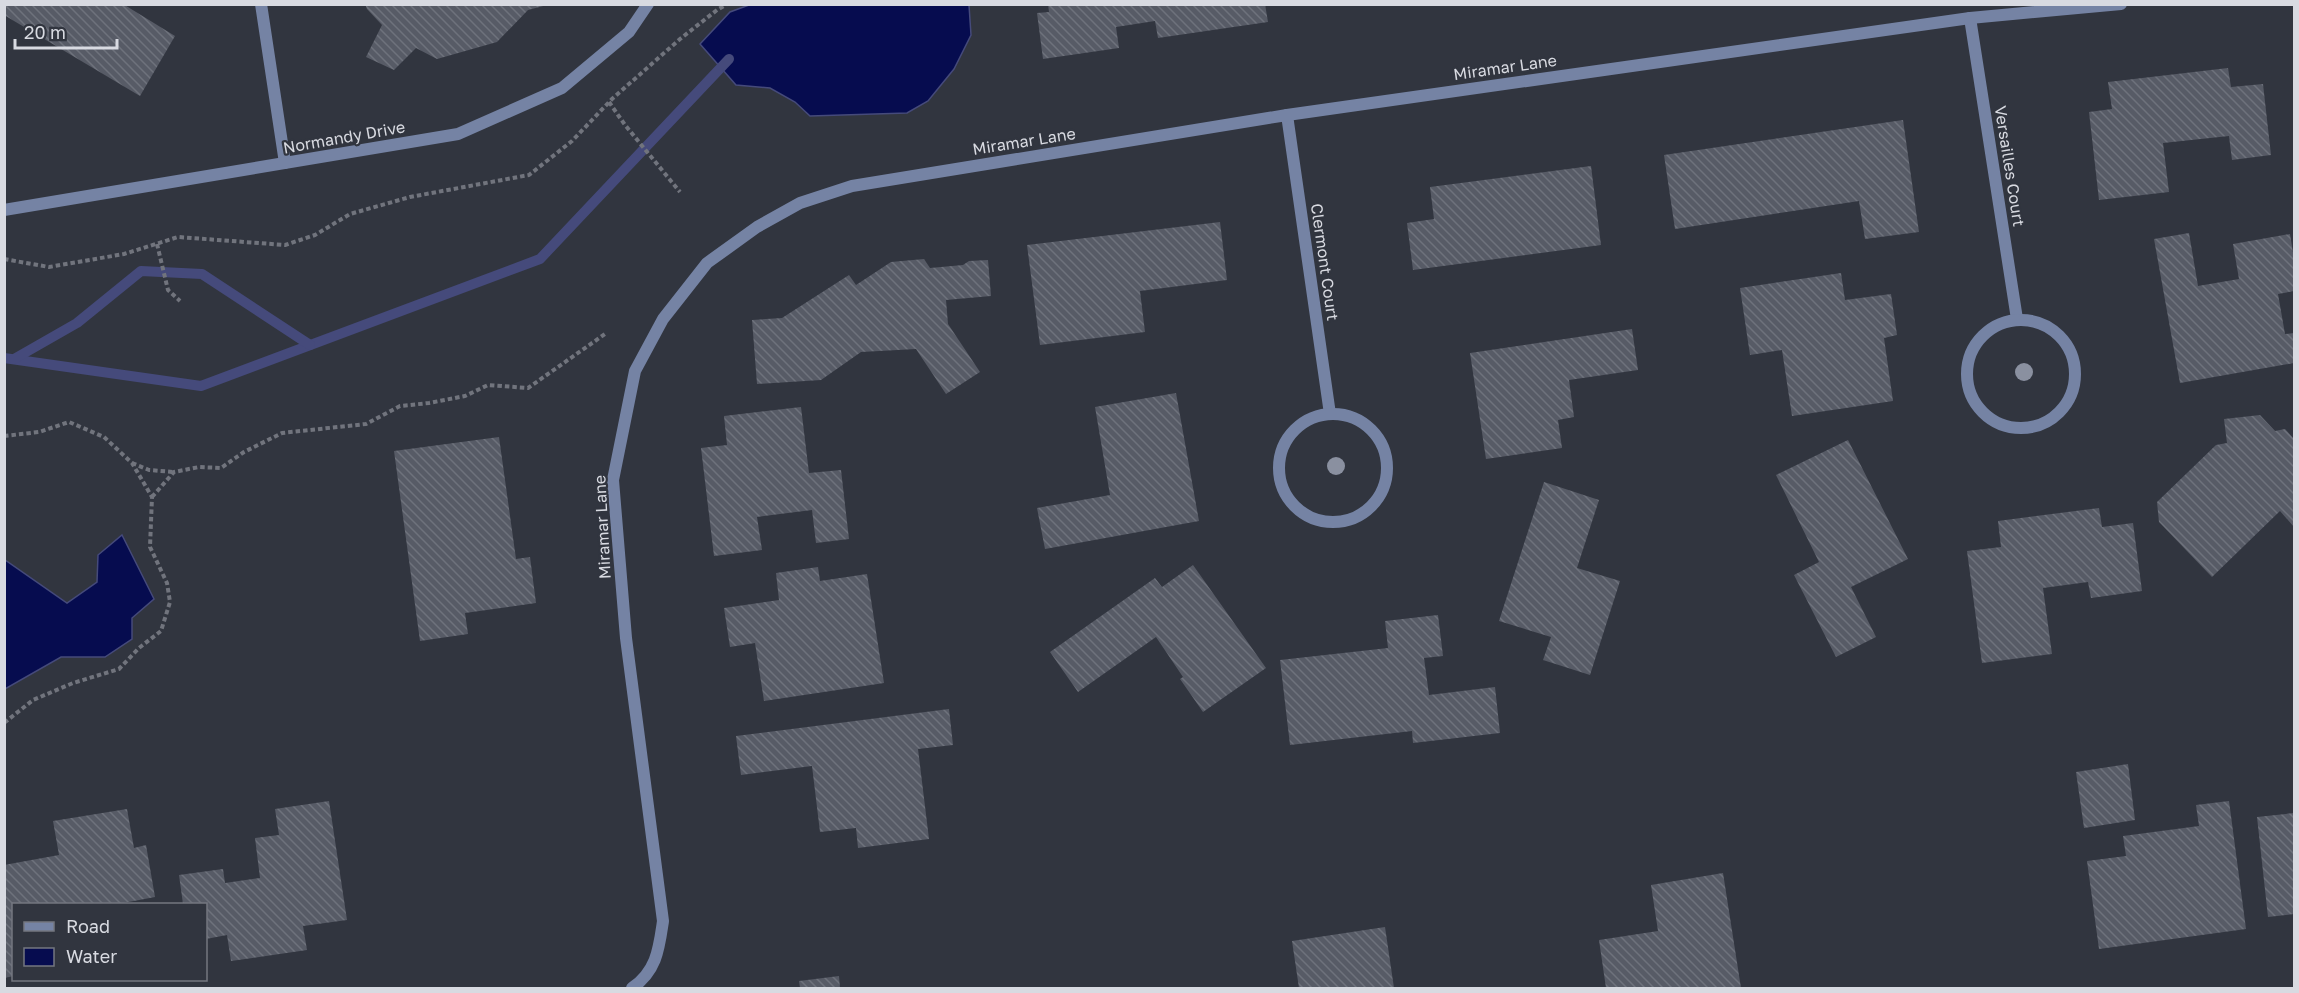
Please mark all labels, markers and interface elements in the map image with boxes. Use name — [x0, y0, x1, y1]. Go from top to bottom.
scale bar — [15, 12, 117, 50]
text: 20 m — [24, 21, 66, 43]
street label: Miramar Lane — [1452, 50, 1558, 84]
street label: Versailles Court — [1991, 104, 2029, 228]
street label: Normandy Drive — [281, 116, 407, 158]
street label: Miramar Lane — [971, 123, 1077, 159]
street label: Clermont Court — [1307, 202, 1343, 322]
street label: Miramar Lane — [589, 475, 615, 579]
legend — [12, 903, 207, 981]
text: Road — [66, 915, 110, 937]
text: Water — [66, 945, 117, 967]

